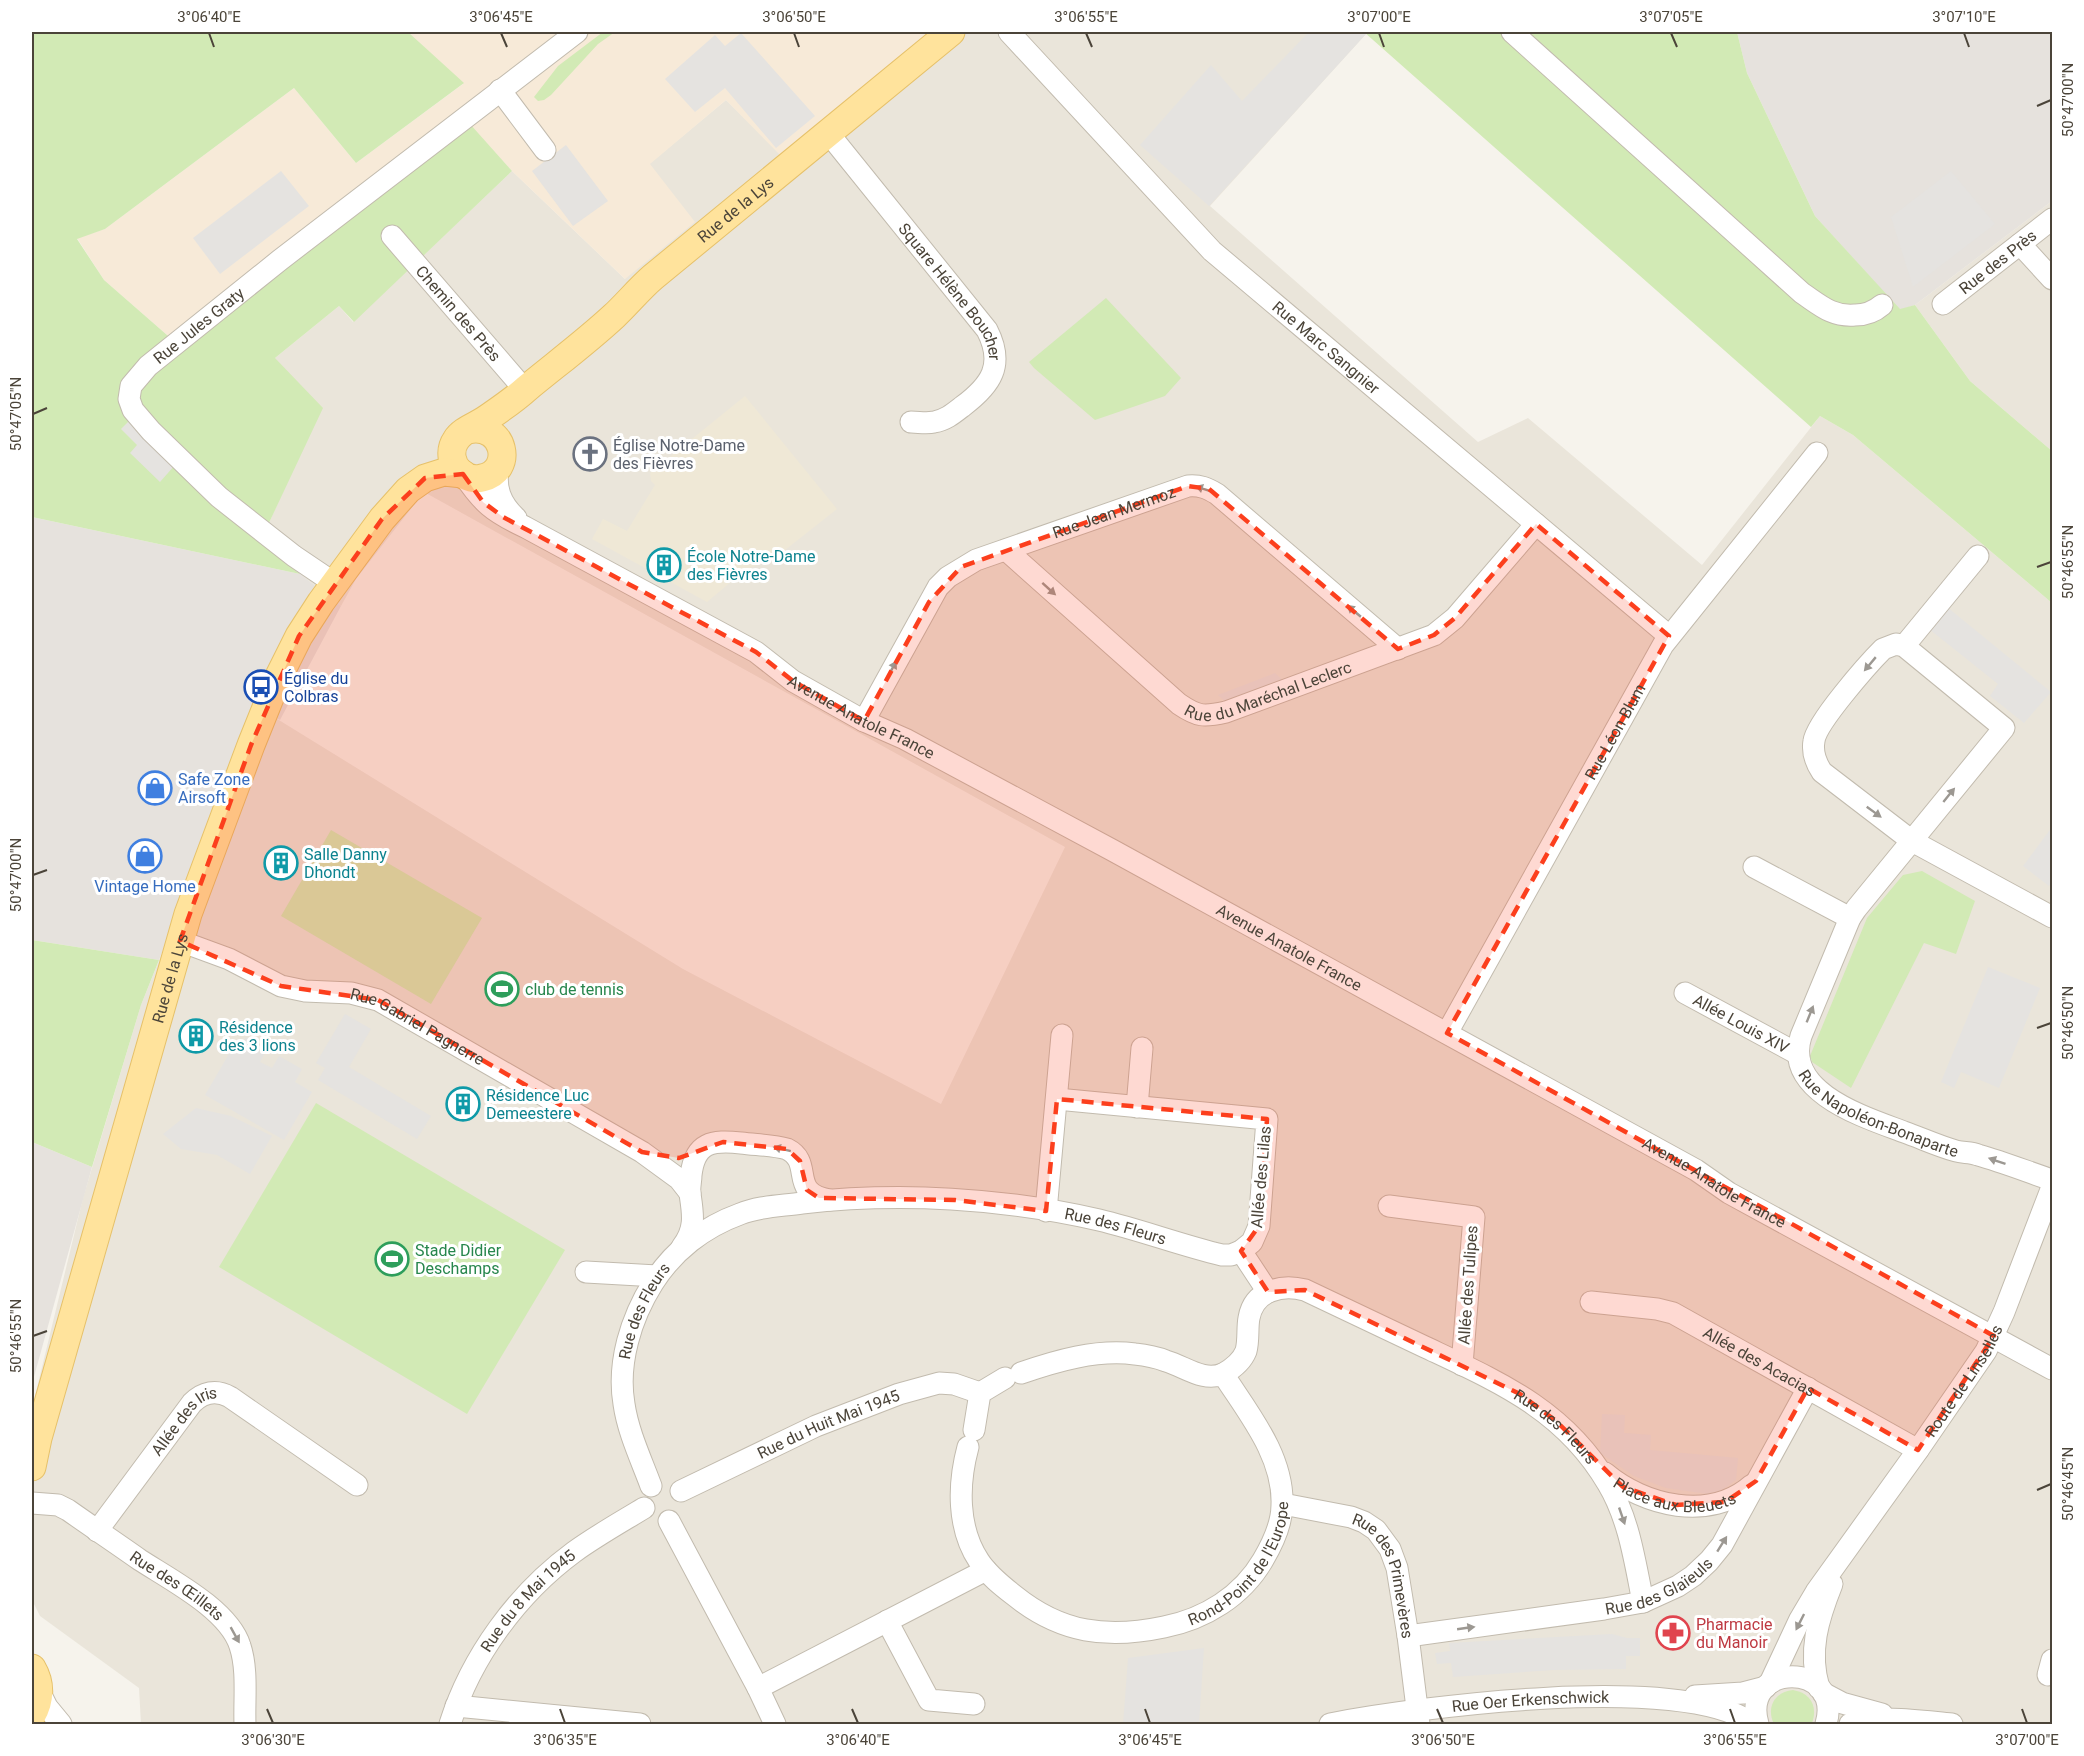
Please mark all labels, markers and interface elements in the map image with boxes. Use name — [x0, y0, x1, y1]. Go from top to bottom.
text: 3°06'40"E — [177, 8, 241, 26]
text: 3°06'45"E — [469, 8, 533, 26]
text: 3°06'50"E — [762, 8, 826, 26]
text: 3°06'55"E — [1054, 8, 1118, 26]
text: 3°07'00"E — [1347, 8, 1411, 26]
text: 3°07'05"E — [1639, 8, 1703, 26]
text: 3°07'10"E — [1932, 8, 1996, 26]
text: 50°47'00"N — [2059, 63, 2077, 137]
street label: Rue de la Lys — [693, 173, 777, 246]
street label: Square Hélène Boucher — [895, 219, 1005, 361]
street label: Rue des Près — [1955, 225, 2040, 298]
street label: Chemin des Près — [412, 261, 505, 365]
street label: Rue Jules Graty — [149, 283, 248, 368]
street label: Rue Marc Sangnier — [1269, 297, 1384, 398]
text: 50°47'05"N — [7, 377, 25, 451]
church icon: Église Notre-Dame des Fièvres — [572, 436, 608, 472]
place label: Église Notre-Dame des Fièvres — [613, 436, 745, 473]
street label: Rue Jean Mermoz — [1050, 482, 1178, 542]
one-way arrow — [1194, 483, 1212, 493]
text: 50°46'55"N — [2059, 525, 2077, 599]
building icon: École Notre-Dame des Fièvres — [646, 547, 682, 583]
place label: École Notre-Dame des Fièvres — [687, 547, 815, 584]
one-way arrow — [1042, 582, 1057, 596]
one-way arrow — [1347, 605, 1362, 618]
one-way arrow — [1864, 656, 1877, 671]
street label: Rue du Maréchal Leclerc — [1181, 657, 1354, 725]
one-way arrow — [887, 661, 897, 678]
bus stop icon: Église du Colbras — [243, 669, 279, 705]
place label: Église du Colbras — [284, 669, 348, 706]
street label: Avenue Anatole France — [785, 671, 938, 763]
street label: Rue Léon Blum — [1581, 680, 1649, 783]
shop icon: Safe Zone Airsoft — [137, 770, 173, 806]
place label: Safe Zone Airsoft — [178, 770, 250, 807]
one-way arrow — [1943, 787, 1956, 803]
one-way arrow — [1866, 806, 1882, 819]
text: 50°47'00"N — [7, 838, 25, 912]
shop icon: Vintage Home — [127, 838, 163, 874]
building icon: Salle Danny Dhondt — [263, 845, 299, 881]
place label: Salle Danny Dhondt — [304, 845, 387, 882]
place label: Vintage Home — [94, 877, 196, 896]
street label: Avenue Anatole France — [1213, 900, 1365, 995]
street label: Rue de la Lys — [148, 931, 192, 1025]
sports icon: club de tennis — [484, 971, 520, 1007]
place label: club de tennis — [525, 980, 624, 999]
street label: Rue Gabriel Pagnerre — [348, 984, 488, 1069]
text: 50°46'50"N — [2059, 986, 2077, 1060]
street label: Allée Louis XIV — [1690, 990, 1793, 1057]
one-way arrow — [1806, 1005, 1815, 1023]
building icon: Résidence des 3 lions — [178, 1018, 214, 1054]
place label: Résidence des 3 lions — [219, 1018, 296, 1055]
street label: Rue Napoléon-Bonaparte — [1795, 1066, 1961, 1161]
building icon: Résidence Luc Demeestere — [445, 1086, 481, 1122]
place label: Résidence Luc Demeestere — [486, 1086, 589, 1123]
street label: Allée des Lilas — [1247, 1125, 1275, 1229]
street label: Avenue Anatole France — [1639, 1133, 1789, 1232]
one-way arrow — [773, 1144, 791, 1154]
one-way arrow — [1988, 1156, 2006, 1166]
street label: Rue des Fleurs — [1063, 1204, 1169, 1248]
street label: Allée des Tulipes — [1454, 1225, 1482, 1345]
sports icon: Stade Didier Deschamps — [374, 1241, 410, 1277]
place label: Stade Didier Deschamps — [415, 1241, 502, 1278]
street label: Rue des Fleurs — [615, 1259, 674, 1361]
text: 50°46'55"N — [7, 1299, 25, 1373]
street label: Allée des Acacias — [1700, 1322, 1819, 1400]
street label: Route de Linselles — [1921, 1322, 2006, 1440]
street label: Allée des Iris — [147, 1383, 218, 1459]
street label: Rue du Huit Mai 1945 — [754, 1385, 902, 1462]
street label: Rue des Fleurs — [1511, 1385, 1601, 1468]
text: 50°46'45"N — [2059, 1447, 2077, 1521]
street label: Place aux Bleuets — [1610, 1473, 1739, 1516]
street label: Rond-Point de l'Europe — [1185, 1501, 1292, 1629]
one-way arrow — [1618, 1507, 1628, 1525]
street label: Rue des Primevères — [1350, 1509, 1418, 1640]
one-way arrow — [1716, 1536, 1727, 1552]
street label: Rue du 8 Mai 1945 — [476, 1545, 579, 1655]
street label: Rue des Œillets — [126, 1547, 228, 1624]
street label: Rue des Glaïeuls — [1604, 1553, 1716, 1618]
one-way arrow — [1795, 1613, 1804, 1630]
pharmacy icon: Pharmacie du Manoir — [1655, 1615, 1691, 1651]
place label: Pharmacie du Manoir — [1696, 1615, 1773, 1652]
one-way arrow — [1457, 1624, 1476, 1633]
one-way arrow — [229, 1627, 240, 1643]
street label: Rue Oer Erkenschwick — [1451, 1687, 1610, 1716]
text: 3°06'30"E — [241, 1731, 305, 1749]
text: 3°06'35"E — [533, 1731, 597, 1749]
text: 3°06'40"E — [826, 1731, 890, 1749]
text: 3°06'45"E — [1118, 1731, 1182, 1749]
text: 3°06'50"E — [1411, 1731, 1475, 1749]
text: 3°06'55"E — [1703, 1731, 1767, 1749]
text: 3°07'00"E — [1995, 1731, 2059, 1749]

